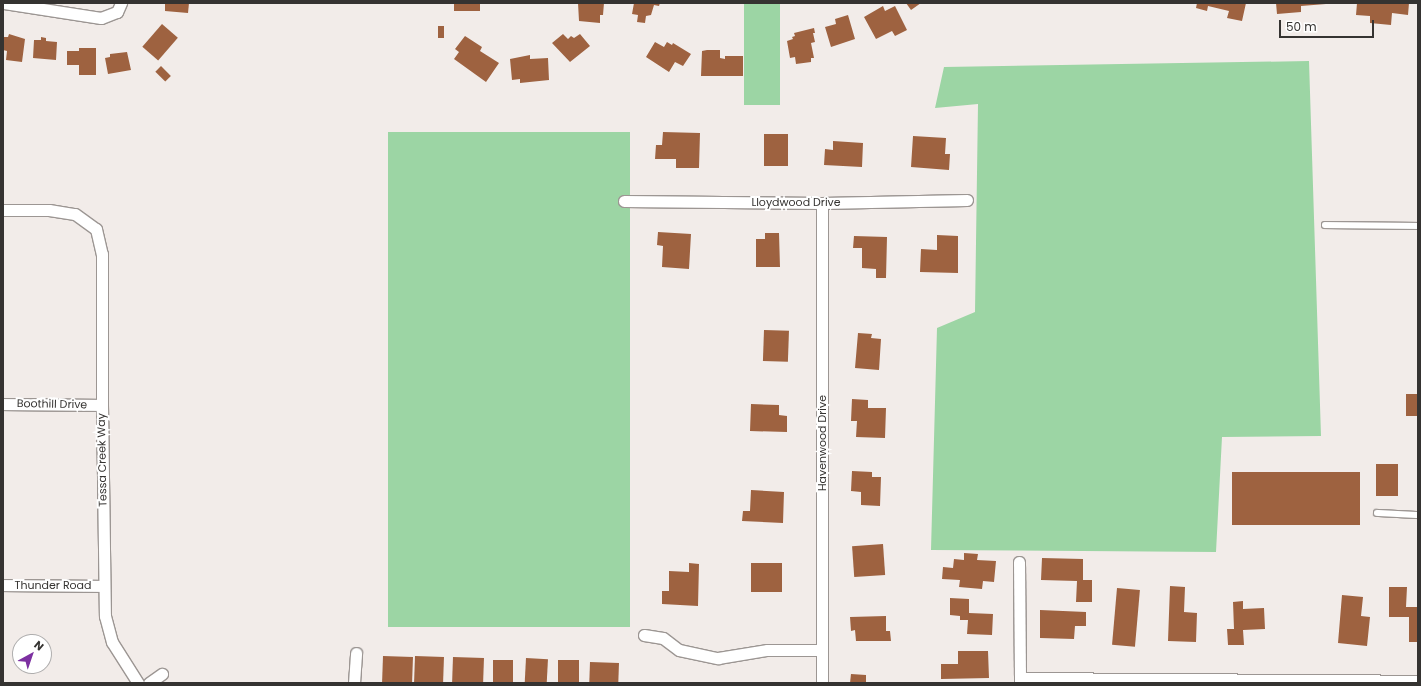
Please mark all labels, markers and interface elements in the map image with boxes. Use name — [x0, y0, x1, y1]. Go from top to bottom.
scale bar — [1281, 12, 1376, 38]
text: 50 m — [1286, 18, 1317, 35]
street label: Lloydwood Drive — [751, 195, 841, 209]
street label: Havenwood Drive — [815, 395, 829, 491]
street label: Boothill Drive — [17, 397, 87, 411]
street label: Tessa Creek Way — [95, 413, 109, 507]
street label: Thunder Road — [15, 578, 91, 592]
north arrow — [12, 634, 52, 674]
text: N — [31, 637, 47, 654]

